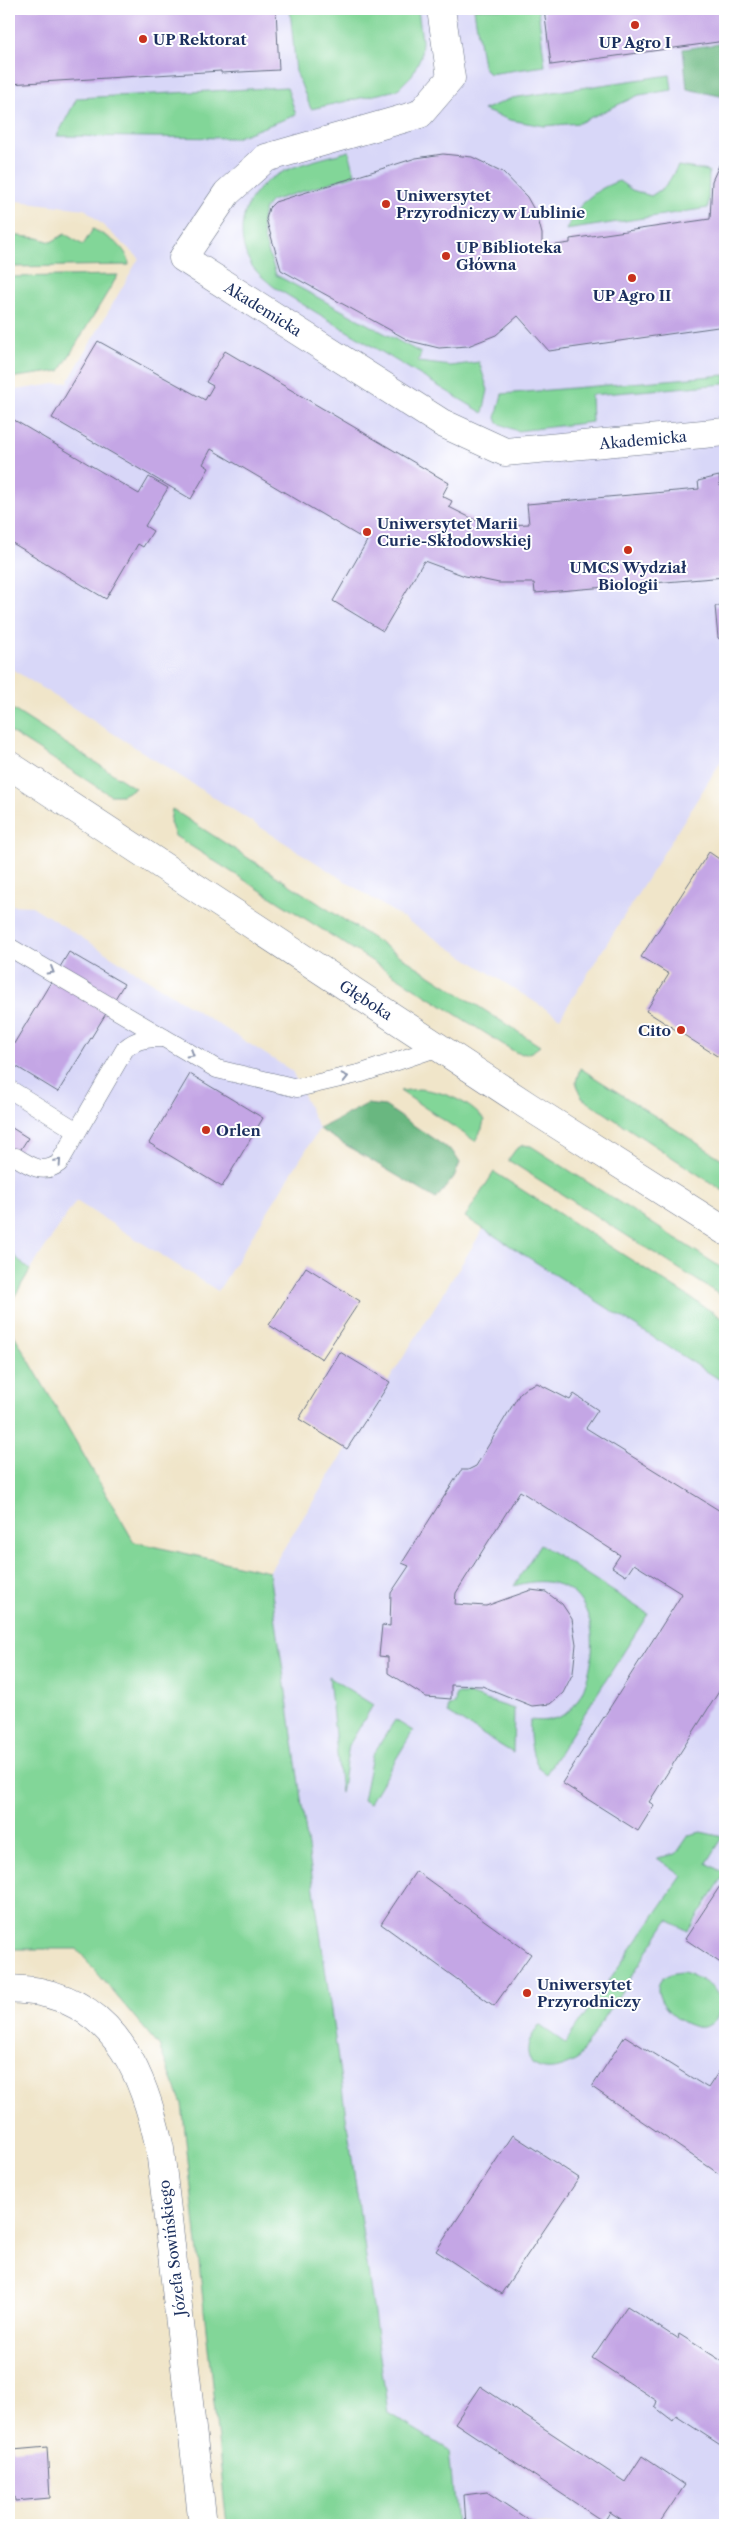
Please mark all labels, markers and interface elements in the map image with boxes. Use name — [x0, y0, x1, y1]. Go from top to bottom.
marker: UP Agro I — [629, 19, 641, 31]
place label: UP Rektorat — [153, 30, 246, 49]
marker: UP Rektorat — [137, 33, 149, 45]
place label: UP Agro I — [599, 33, 671, 52]
place label: Uniwersytet Przyrodniczy w Lublinie — [396, 186, 585, 222]
marker: Uniwersytet Przyrodniczy w Lublinie — [380, 198, 392, 210]
place label: UP Biblioteka Główna — [456, 238, 562, 274]
marker: UP Biblioteka Główna — [440, 250, 452, 262]
marker: UP Agro II — [626, 272, 638, 284]
street label: Akademicka — [220, 277, 305, 340]
place label: UP Agro II — [593, 286, 671, 305]
street label: Akademicka — [598, 427, 688, 453]
place label: Uniwersytet Marii Curie-Skłodowskiej — [377, 514, 531, 550]
marker: Uniwersytet Marii Curie-Skłodowskiej — [361, 526, 373, 538]
marker: UMCS Wydział Biologii — [622, 544, 634, 556]
place label: UMCS Wydział Biologii — [570, 558, 687, 594]
one-way arrow — [45, 965, 54, 975]
street label: Głęboka — [336, 976, 396, 1024]
place label: Cito — [638, 1021, 671, 1040]
marker: Cito — [675, 1024, 687, 1036]
one-way arrow — [185, 1047, 194, 1057]
one-way arrow — [341, 1072, 350, 1083]
place label: Orlen — [216, 1121, 261, 1140]
marker: Orlen — [200, 1124, 212, 1136]
one-way arrow — [52, 1158, 61, 1167]
place label: Uniwersytet Przyrodniczy — [537, 1975, 641, 2011]
marker: Uniwersytet Przyrodniczy — [521, 1987, 533, 1999]
street label: Józefa Sowińskiego — [154, 2179, 190, 2319]

